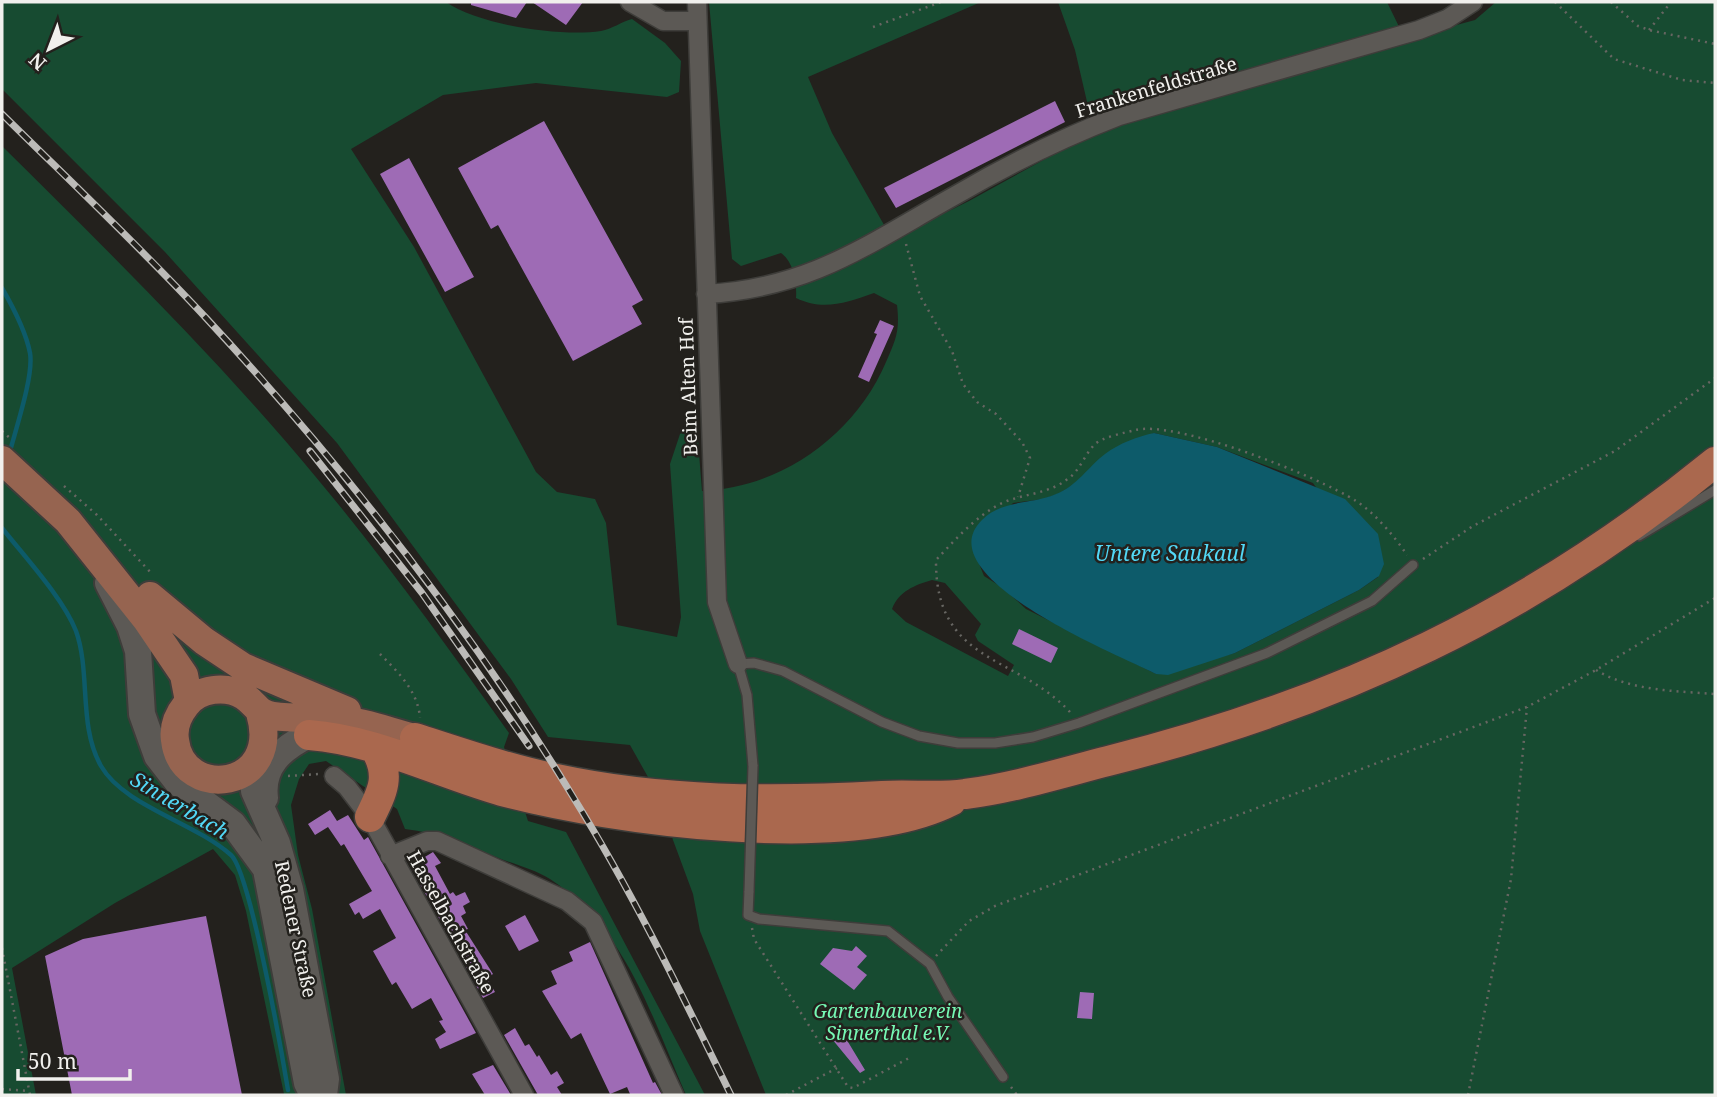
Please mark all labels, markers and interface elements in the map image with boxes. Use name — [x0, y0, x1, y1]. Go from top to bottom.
north arrow — [14, 14, 84, 84]
text: N — [23, 47, 52, 76]
street label: Frankenfeldstraße — [1072, 50, 1240, 124]
street label: Beim Alten Hof — [673, 316, 703, 456]
water label: Untere Saukaul — [1095, 539, 1246, 567]
water label: Sinnerbach — [126, 765, 235, 846]
street label: Hasselbachstraße — [401, 846, 501, 998]
street label: Redener Straße — [269, 858, 323, 1000]
park label: Gartenbauverein Sinnerthal e.V. — [814, 998, 963, 1046]
scale bar — [18, 1038, 130, 1082]
text: 50 m — [28, 1047, 77, 1075]

